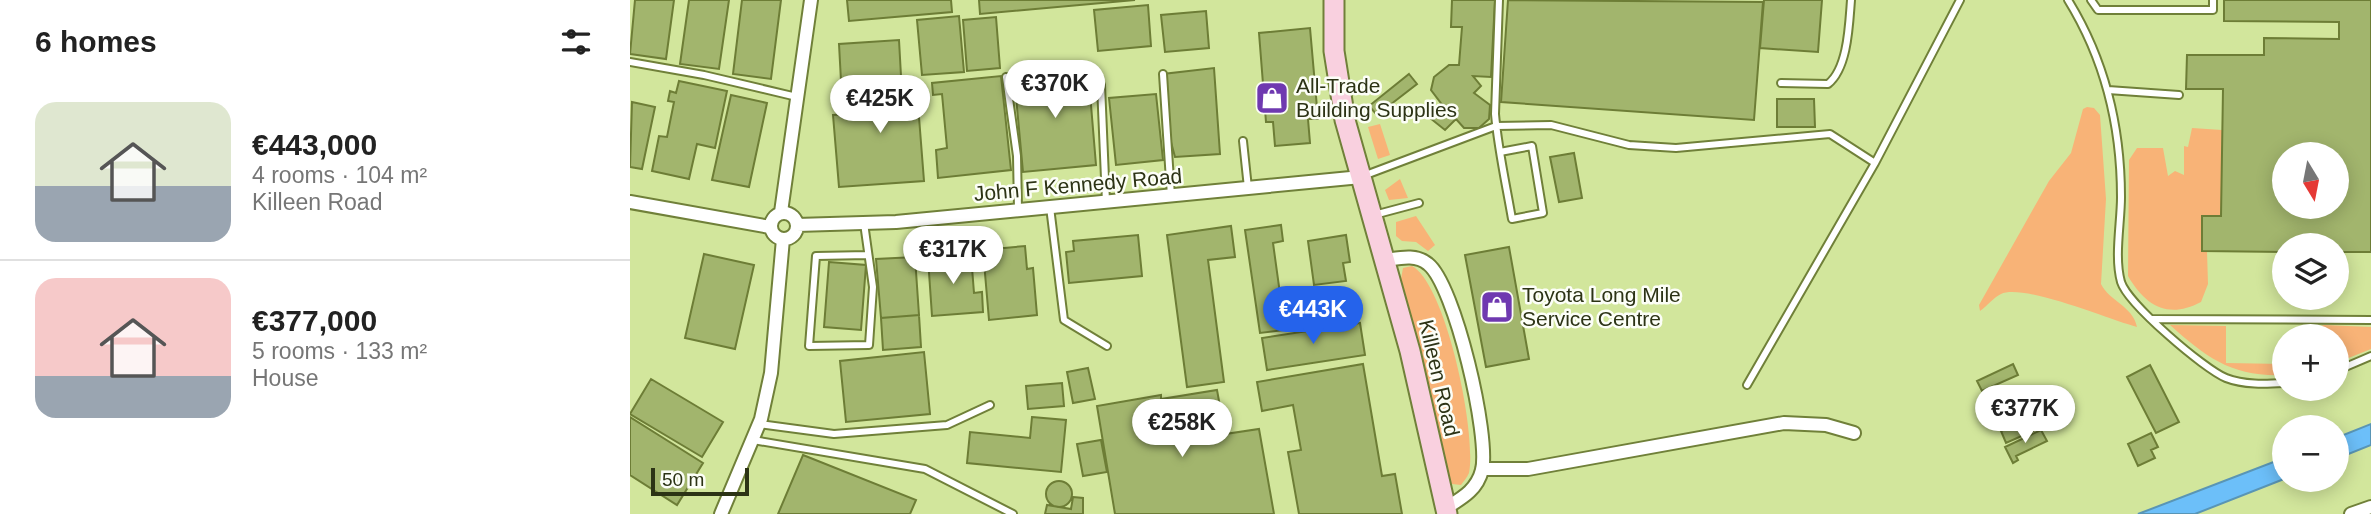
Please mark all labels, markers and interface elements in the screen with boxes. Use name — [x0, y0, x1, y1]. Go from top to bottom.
icon: filters — [557, 23, 595, 61]
text: 6 homes — [35, 25, 157, 58]
pin: €370K — [1006, 60, 1104, 120]
text: €370K — [1021, 70, 1089, 96]
place label: All-Trade Building Supplies — [1296, 74, 1457, 121]
pin: €425K — [831, 76, 929, 135]
shop icon: All-Trade Building Supplies — [1253, 79, 1291, 117]
text: €425K — [846, 85, 914, 111]
text: €443,000 — [252, 128, 377, 161]
icon: home — [91, 130, 175, 214]
north arrow — [2272, 142, 2348, 219]
map controls — [2272, 142, 2349, 492]
text: 4 rooms · 104 m² — [252, 162, 427, 188]
street label: John F Kennedy Road — [973, 164, 1183, 205]
text: Killeen Road — [252, 189, 382, 215]
pin: €317K — [904, 226, 1002, 286]
button: layers — [2272, 233, 2349, 310]
text: €317K — [919, 236, 987, 262]
place label: Toyota Long Mile Service Centre — [1522, 283, 1681, 330]
pin: €443K — [1264, 286, 1362, 346]
shop icon: Toyota Long Mile Service Centre — [1478, 288, 1516, 326]
text: €443K — [1279, 296, 1347, 322]
text: €377,000 — [252, 304, 377, 337]
icon: home — [91, 306, 175, 390]
street label: Killeen Road — [1415, 317, 1464, 438]
button: + — [2272, 324, 2349, 401]
text: 5 rooms · 133 m² — [252, 338, 427, 364]
text: House — [252, 365, 318, 391]
pin: €377K — [1976, 386, 2074, 445]
text: €377K — [1991, 395, 2059, 421]
pin: €258K — [1133, 400, 1231, 459]
text: €258K — [1148, 409, 1216, 435]
button: − — [2272, 415, 2349, 492]
scale bar — [651, 465, 749, 497]
text: 50 m — [662, 469, 704, 490]

